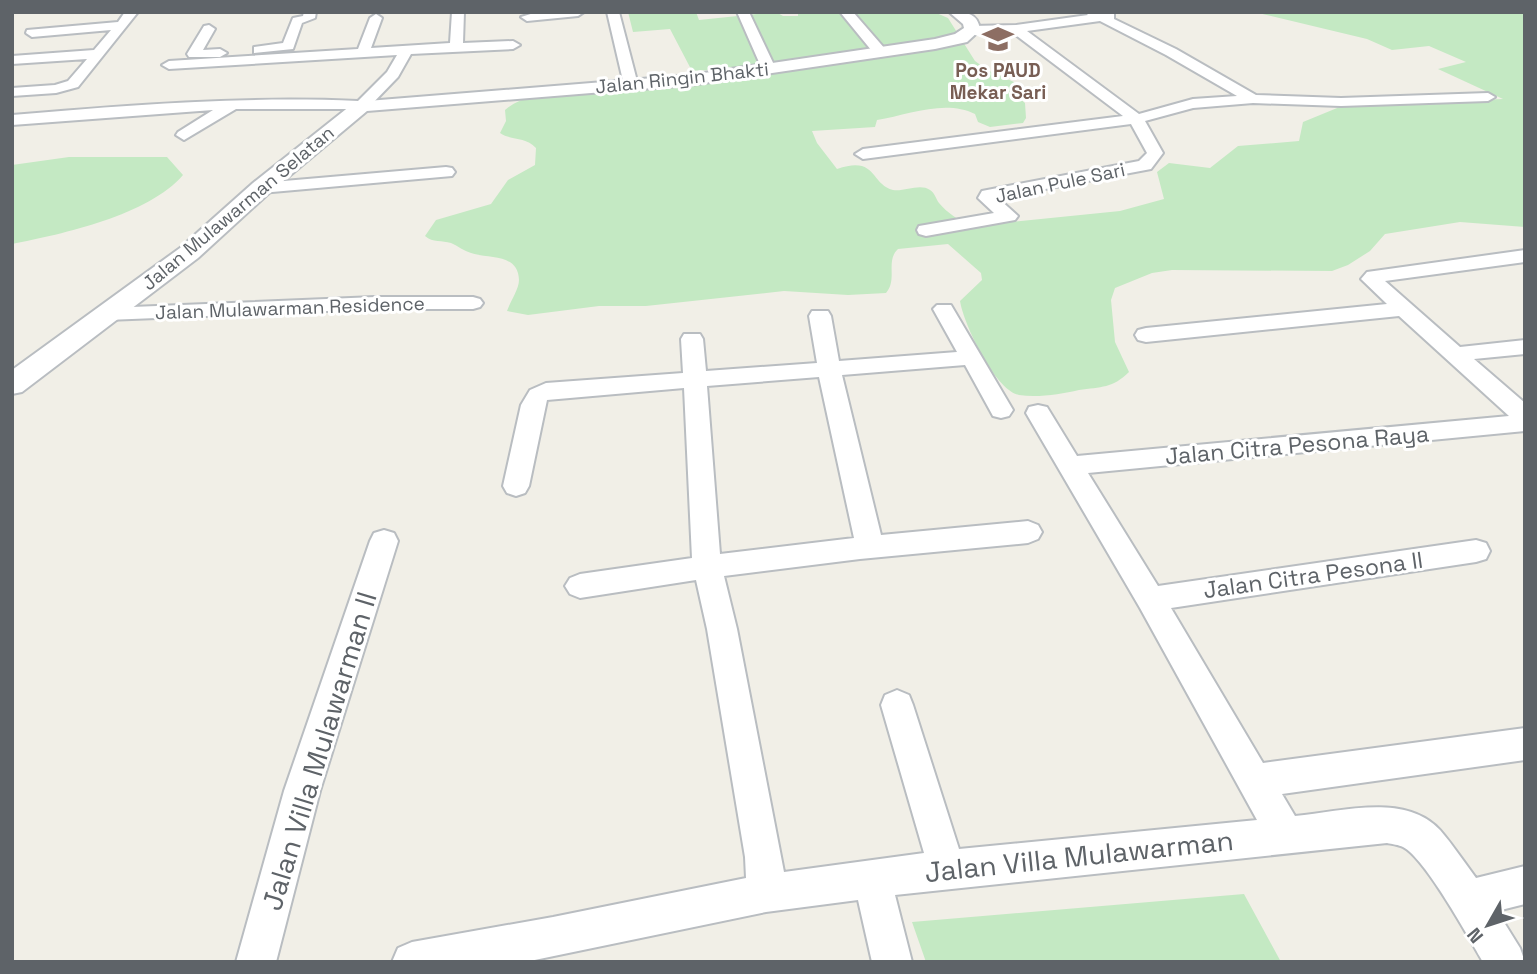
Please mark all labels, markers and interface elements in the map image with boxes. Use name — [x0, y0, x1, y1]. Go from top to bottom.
school or university icon: Pos PAUD Mekar Sari — [981, 22, 1015, 56]
street label: Jalan Ringin Bhakti — [594, 56, 770, 100]
place label: Pos PAUD Mekar Sari — [950, 58, 1046, 105]
street label: Jalan Mulawarman Selatan — [137, 120, 339, 296]
street label: Jalan Pule Sari — [993, 157, 1127, 209]
street label: Jalan Mulawarman Residence — [155, 291, 425, 325]
street label: Jalan Citra Pesona Raya — [1164, 419, 1430, 471]
street label: Jalan Citra Pesona II — [1201, 545, 1425, 605]
street label: Jalan Villa Mulawarman II — [253, 587, 385, 915]
street label: Jalan Villa Mulawarman — [923, 822, 1235, 890]
north arrow — [1453, 890, 1523, 960]
text: N — [1461, 923, 1489, 948]

